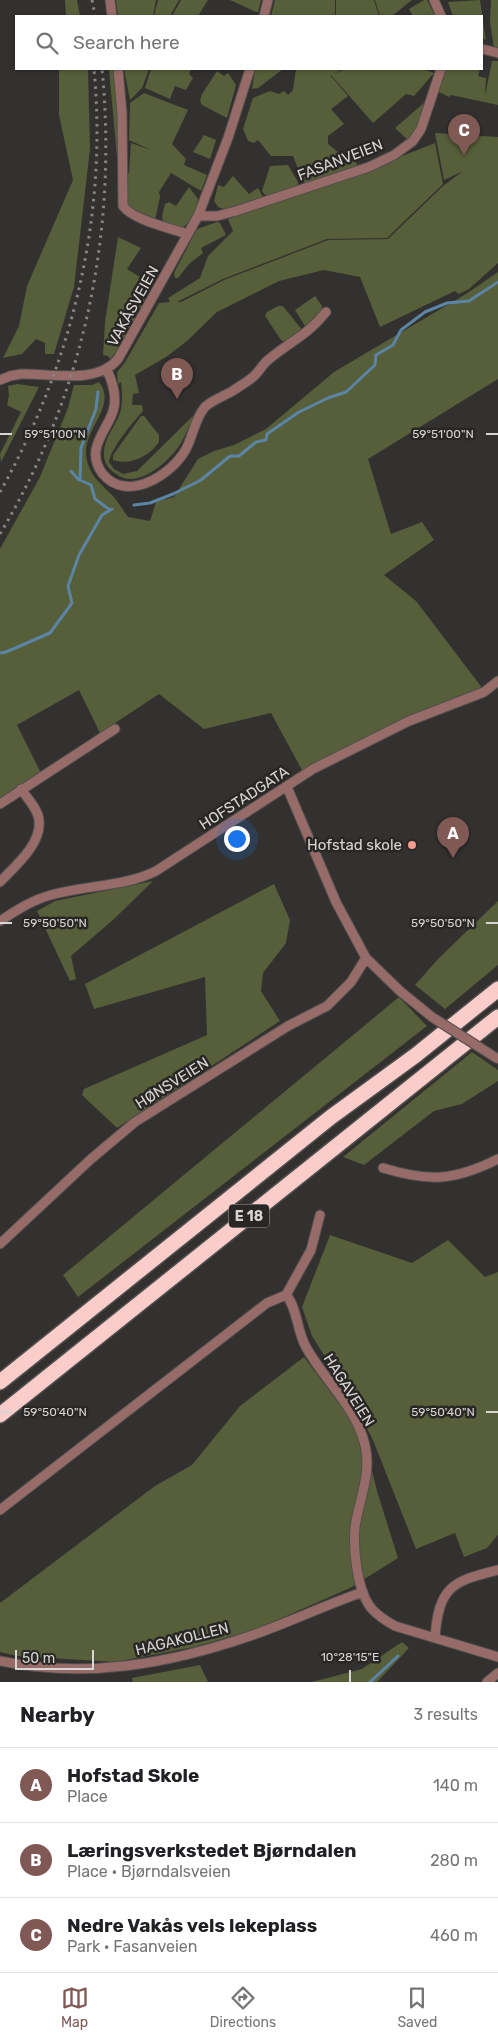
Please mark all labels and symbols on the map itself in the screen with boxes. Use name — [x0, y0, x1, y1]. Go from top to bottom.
pin: C — [448, 114, 480, 155]
street label: FASANVEIEN — [295, 135, 385, 185]
street label: VAKÅSVEIEN — [103, 262, 163, 350]
pin: B — [161, 358, 193, 399]
text: 59°51'00"N — [24, 427, 86, 441]
text: 59°51'00"N — [412, 427, 474, 441]
street label: HOFSTADGATA — [196, 762, 292, 834]
pin: A — [437, 817, 469, 858]
your location — [224, 826, 250, 852]
place label: Hofstad skole — [307, 836, 402, 854]
marker: Hofstad skole — [406, 839, 418, 851]
text: 59°50'50"N — [23, 916, 87, 930]
text: 59°50'50"N — [411, 916, 475, 930]
street label: HØNSVEIEN — [132, 1053, 212, 1113]
road number: E 18 — [229, 1204, 269, 1228]
street label: HAGAVEIEN — [320, 1350, 378, 1430]
text: 59°50'40"N — [23, 1405, 87, 1419]
text: 59°50'40"N — [411, 1405, 475, 1419]
street label: HAGAKOLLEN — [133, 1619, 231, 1659]
scale bar — [15, 1647, 94, 1670]
text: 10°28'15"E — [321, 1650, 379, 1664]

